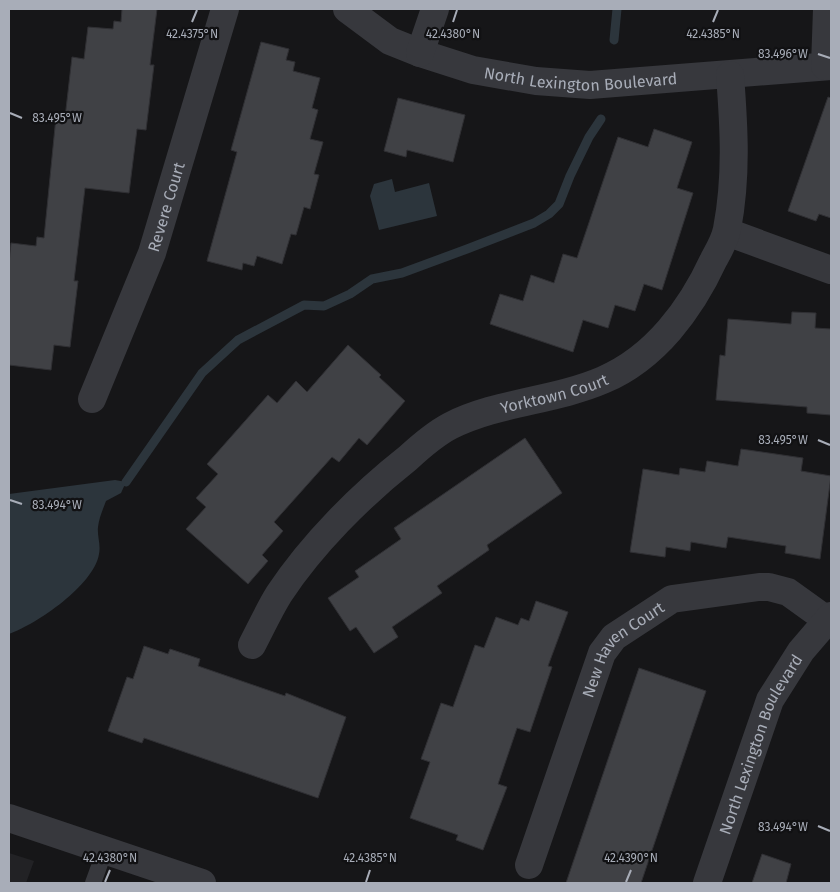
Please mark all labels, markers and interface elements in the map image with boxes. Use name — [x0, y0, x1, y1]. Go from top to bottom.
text: 42.4375°N — [166, 27, 218, 41]
text: 42.4380°N — [426, 27, 480, 41]
text: 42.4385°N — [686, 27, 740, 41]
text: 83.496°W — [758, 47, 808, 61]
street label: North Lexington Boulevard — [483, 63, 678, 95]
text: 83.495°W — [32, 111, 82, 125]
street label: Revere Court — [144, 160, 189, 254]
street label: Yorktown Court — [498, 370, 611, 418]
text: 83.495°W — [758, 433, 808, 447]
text: 83.494°W — [32, 498, 82, 512]
street label: New Haven Court — [578, 598, 668, 700]
street label: North Lexington Boulevard — [715, 651, 806, 837]
text: 83.494°W — [758, 820, 808, 834]
text: 42.4380°N — [83, 851, 137, 865]
text: 42.4385°N — [343, 851, 397, 865]
text: 42.4390°N — [604, 851, 658, 865]

